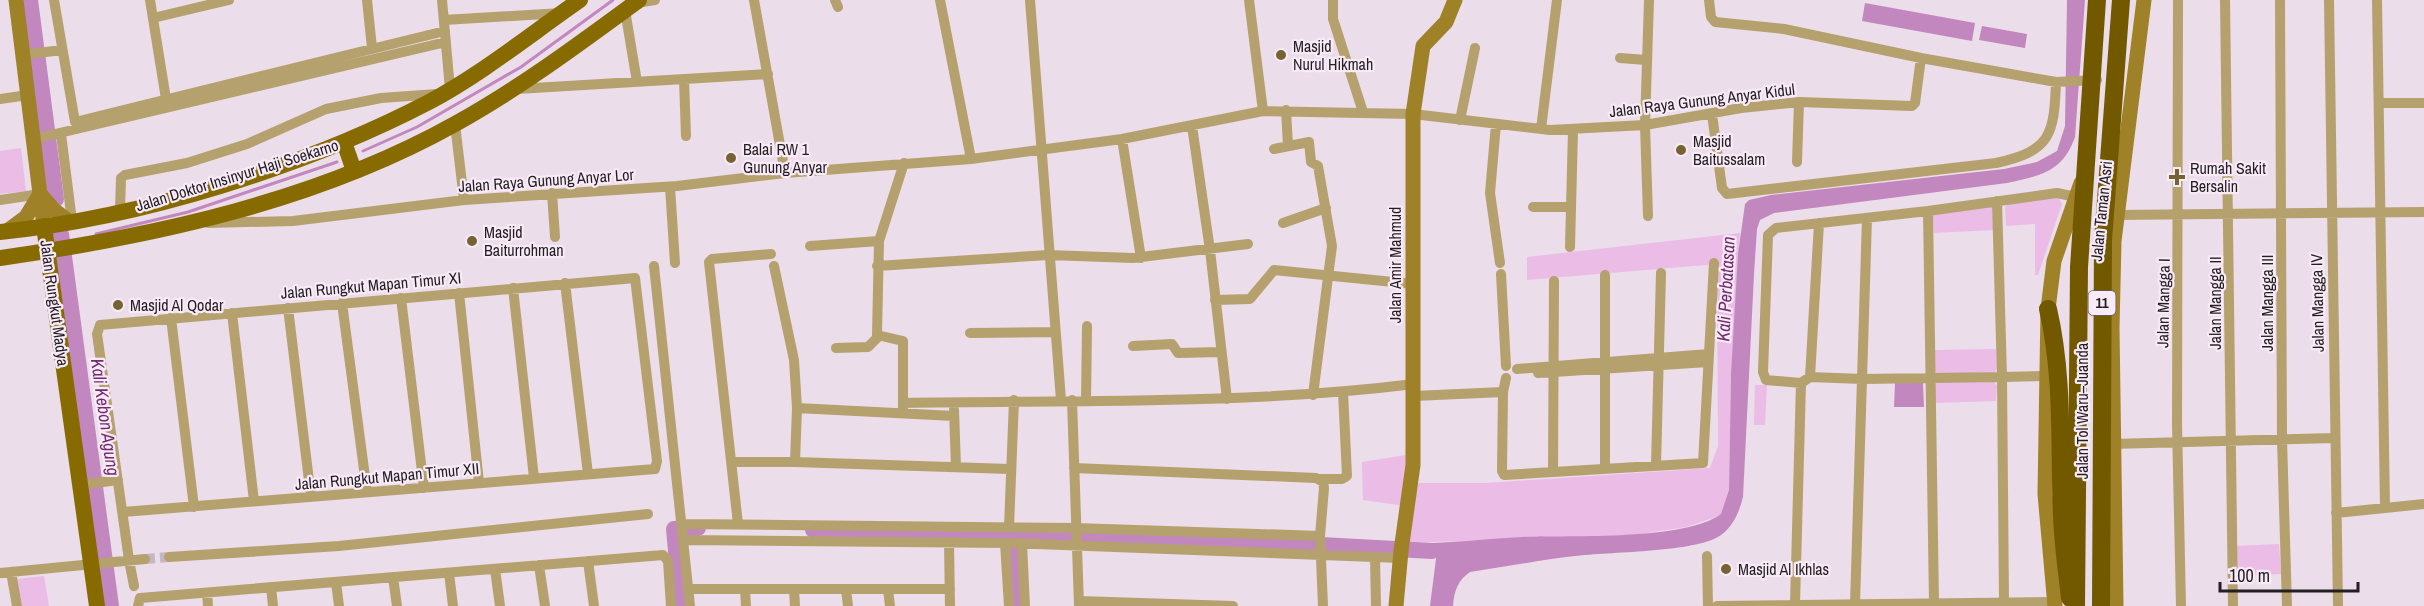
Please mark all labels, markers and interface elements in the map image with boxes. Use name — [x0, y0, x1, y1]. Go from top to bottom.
place label: Masjid Nurul Hikmah — [1293, 35, 1373, 75]
marker: Masjid Nurul Hikmah — [1274, 48, 1288, 62]
street label: Jalan Raya Gunung Anyar Kidul — [1608, 78, 1796, 122]
place label: Masjid Baitussalam — [1693, 130, 1765, 170]
street label: Jalan Doktor Insinyur Haji Soekarno — [133, 134, 341, 216]
place label: Balai RW 1 Gunung Anyar — [743, 138, 828, 178]
marker: Masjid Baitussalam — [1674, 143, 1688, 157]
marker: Balai RW 1 Gunung Anyar — [724, 151, 738, 165]
place label: Rumah Sakit Bersalin — [2190, 157, 2266, 197]
street label: Jalan Taman Asri — [2085, 160, 2117, 262]
street label: Jalan Raya Gunung Anyar Lor — [458, 163, 635, 197]
marker: Rumah Sakit Bersalin — [2168, 168, 2186, 186]
street label: Jalan Amir Mahmud — [1384, 207, 1406, 323]
place label: Masjid Baiturrohman — [484, 221, 564, 261]
marker: Masjid Baiturrohman — [465, 234, 479, 248]
water label: Kali Perbatasan — [1710, 236, 1741, 342]
street label: Jalan Rungkut Madya — [35, 239, 75, 368]
street label: Jalan Mangga IV — [2305, 253, 2329, 352]
street label: Jalan Mangga III — [2256, 254, 2278, 352]
street label: Jalan Mangga II — [2204, 256, 2226, 350]
street label: Jalan Mangga I — [2151, 258, 2175, 348]
street label: Jalan Rungkut Mapan Timur XI — [280, 266, 462, 304]
road number: 11 — [2088, 291, 2116, 315]
place label: Masjid Al Qodar — [130, 294, 224, 316]
marker: Masjid Al Qodar — [111, 298, 125, 312]
street label: Jalan Tol Waru–Juanda — [2071, 342, 2093, 479]
water label: Kali Kebon Agung — [85, 357, 126, 477]
street label: Jalan Rungkut Mapan Timur XII — [294, 457, 480, 495]
scale bar — [2220, 555, 2358, 593]
place label: Masjid Al Ikhlas — [1738, 558, 1829, 580]
marker: Masjid Al Ikhlas — [1719, 562, 1733, 576]
text: 100 m — [2229, 563, 2270, 588]

